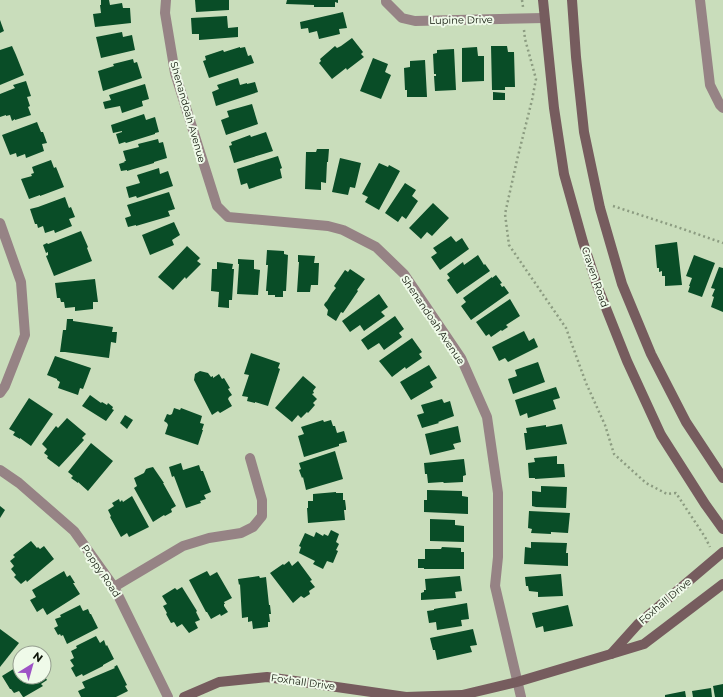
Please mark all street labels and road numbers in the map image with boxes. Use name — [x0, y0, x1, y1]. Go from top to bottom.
street label: Lupine Drive — [429, 13, 493, 27]
street label: Shenandoah Avenue — [167, 60, 209, 164]
street label: Craven Road — [579, 245, 611, 309]
street label: Shenandoah Avenue — [398, 273, 468, 367]
street label: Poppy Road — [79, 542, 123, 600]
street label: Foxhall Drive — [636, 575, 694, 627]
street label: Foxhall Drive — [270, 671, 336, 693]

